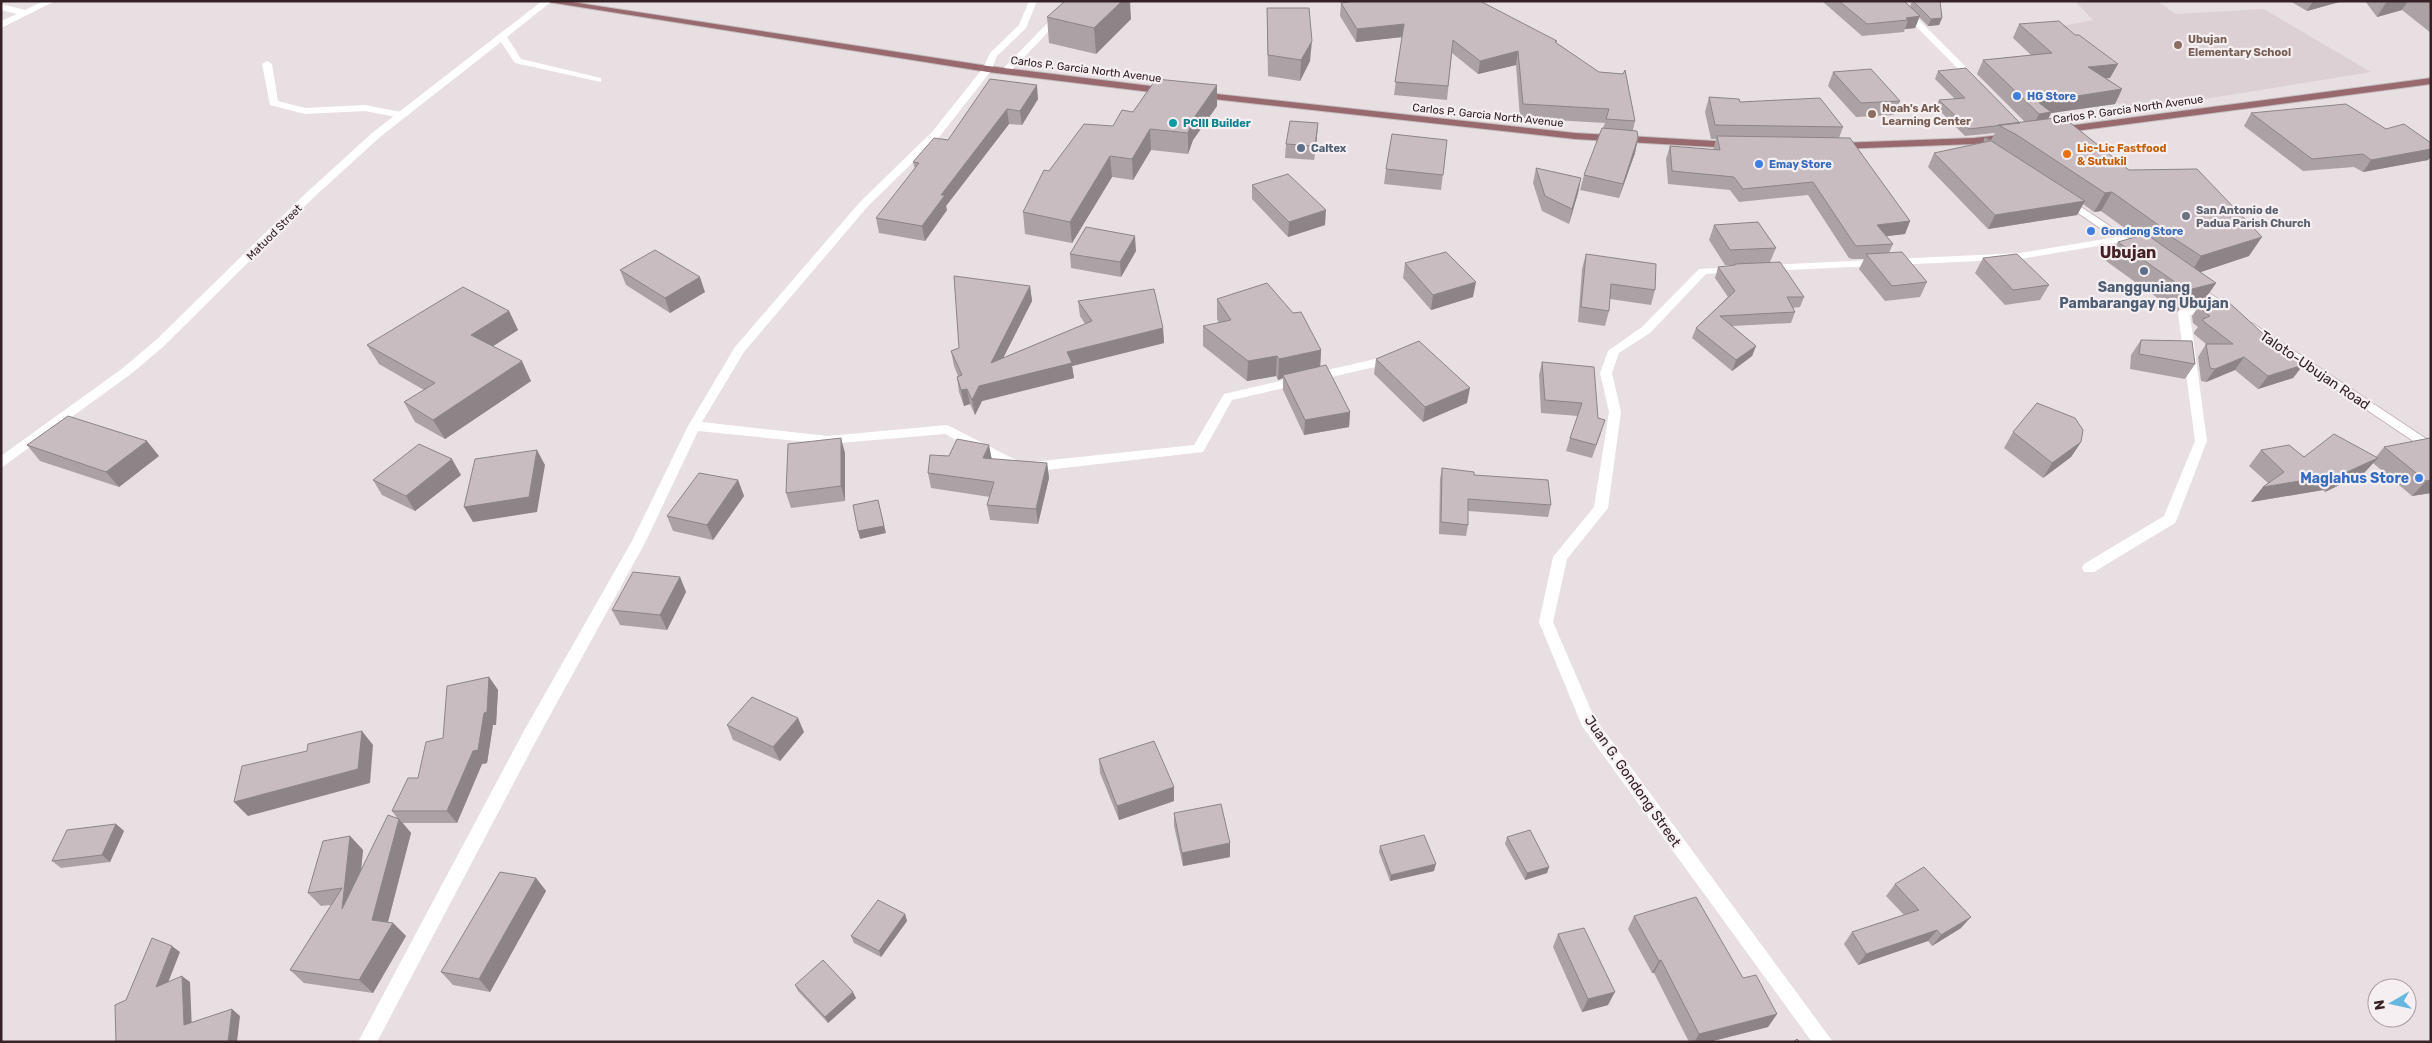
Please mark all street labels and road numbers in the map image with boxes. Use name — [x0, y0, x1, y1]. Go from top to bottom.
street label: Carlos P. Garcia North Avenue — [1010, 54, 1162, 85]
street label: Carlos P. Garcia North Avenue — [2052, 92, 2204, 126]
street label: Carlos P. Garcia North Avenue — [1412, 101, 1564, 130]
street label: Matuod Street — [244, 201, 305, 263]
street label: Taloto-Ubujan Road — [2256, 327, 2373, 414]
street label: Juan G. Gondong Street — [1581, 712, 1685, 851]

